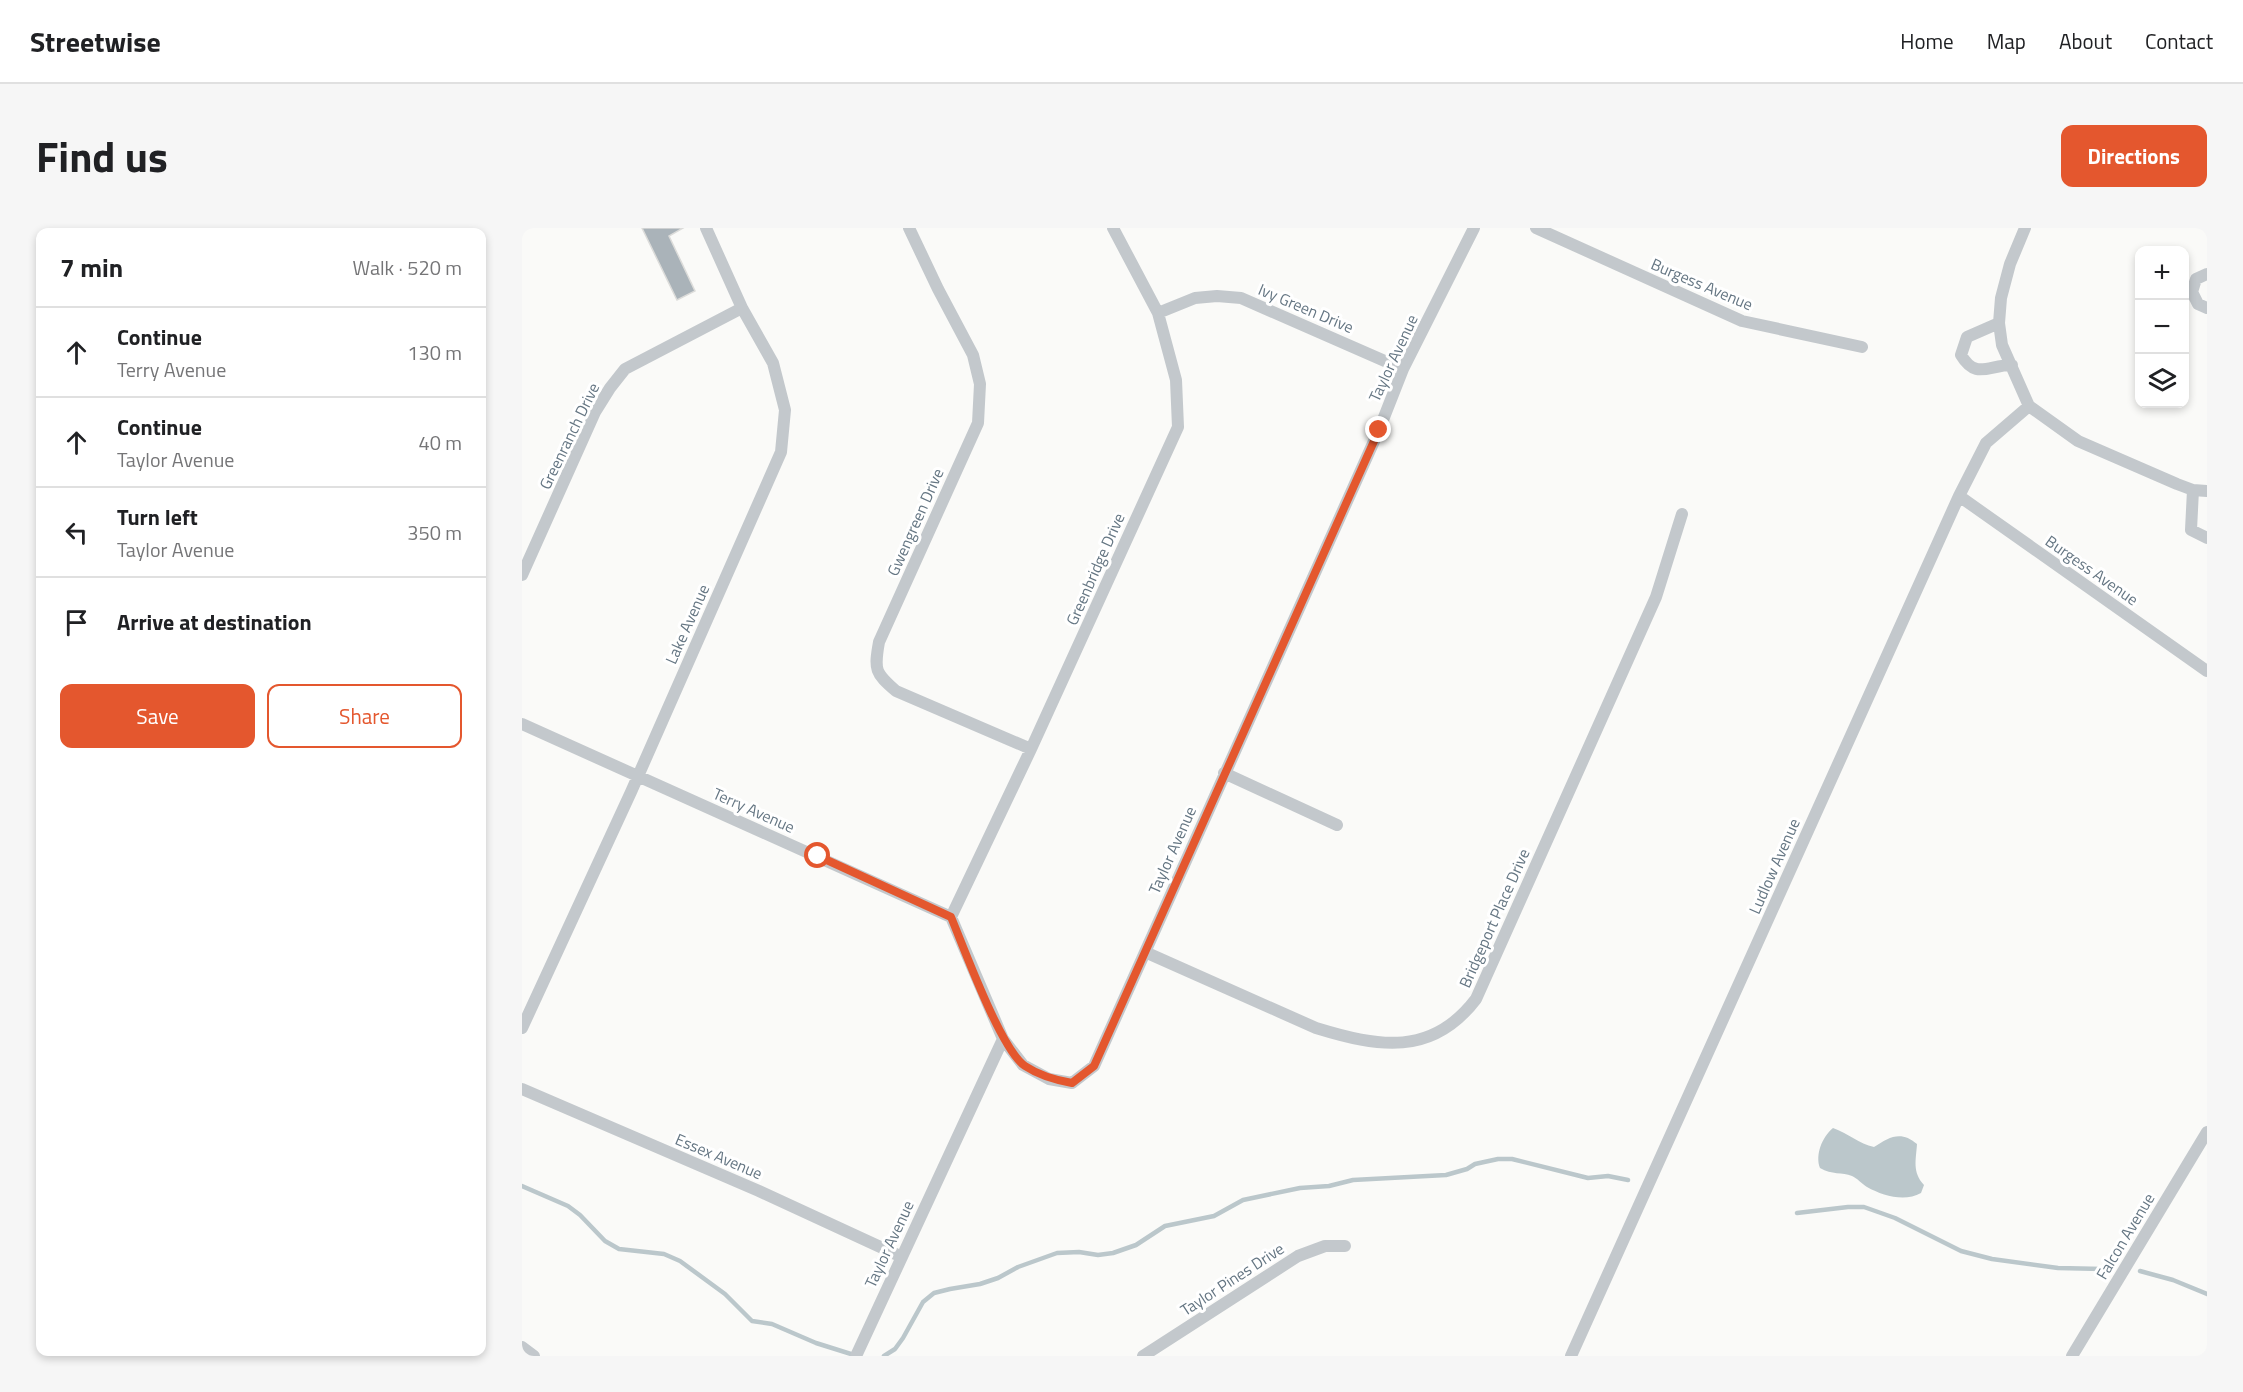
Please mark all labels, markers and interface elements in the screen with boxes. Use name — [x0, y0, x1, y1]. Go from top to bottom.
text: Streetwise — [30, 20, 161, 63]
text: Home — [1900, 25, 1954, 57]
text: Map — [1987, 25, 2026, 57]
text: About — [2059, 25, 2112, 57]
text: Contact — [2145, 25, 2213, 57]
text: Find us — [36, 124, 168, 188]
button: Directions — [2061, 125, 2207, 187]
map controls — [2135, 246, 2189, 408]
button: + — [2135, 246, 2189, 300]
text: 7 min — [60, 248, 123, 287]
text: Walk · 520 m — [353, 252, 462, 283]
street label: Burgess Avenue — [1647, 252, 1757, 316]
street label: Ivy Green Drive — [1255, 277, 1357, 339]
button: − — [2135, 300, 2189, 354]
street label: Taylor Avenue — [1362, 310, 1424, 406]
text: Continue — [117, 320, 202, 354]
icon: ahead — [60, 336, 93, 369]
text: 130 m — [407, 337, 462, 368]
text: Terry Avenue — [117, 354, 226, 385]
button: layers — [2135, 354, 2189, 408]
street label: Greenranch Drive — [533, 379, 605, 493]
text: Continue — [117, 410, 202, 444]
route end — [1365, 416, 1391, 442]
icon: ahead — [60, 426, 93, 459]
text: 40 m — [418, 427, 462, 458]
text: Taylor Avenue — [117, 444, 234, 475]
street label: Gwengreen Drive — [881, 464, 949, 580]
text: Turn left — [117, 500, 198, 534]
street label: Greenbridge Drive — [1059, 509, 1131, 629]
icon: left — [60, 516, 93, 549]
text: 350 m — [407, 517, 462, 548]
street label: Burgess Avenue — [2041, 529, 2143, 611]
text: Taylor Avenue — [117, 534, 234, 565]
street label: Lake Avenue — [659, 580, 715, 668]
text: Arrive at destination — [117, 605, 312, 639]
icon: arrive — [60, 606, 93, 639]
button: Save — [60, 684, 255, 748]
button: Share — [267, 684, 462, 748]
street label: Terry Avenue — [709, 781, 799, 839]
street label: Taylor Avenue — [1142, 802, 1202, 898]
street label: Ludlow Avenue — [1742, 814, 1806, 918]
route start — [804, 842, 830, 868]
street label: Bridgeport Place Drive — [1453, 845, 1535, 991]
street label: Essex Avenue — [672, 1127, 766, 1185]
street label: Falcon Avenue — [2090, 1188, 2160, 1284]
street label: Taylor Avenue — [858, 1196, 920, 1292]
street label: Taylor Pines Drive — [1175, 1236, 1289, 1322]

